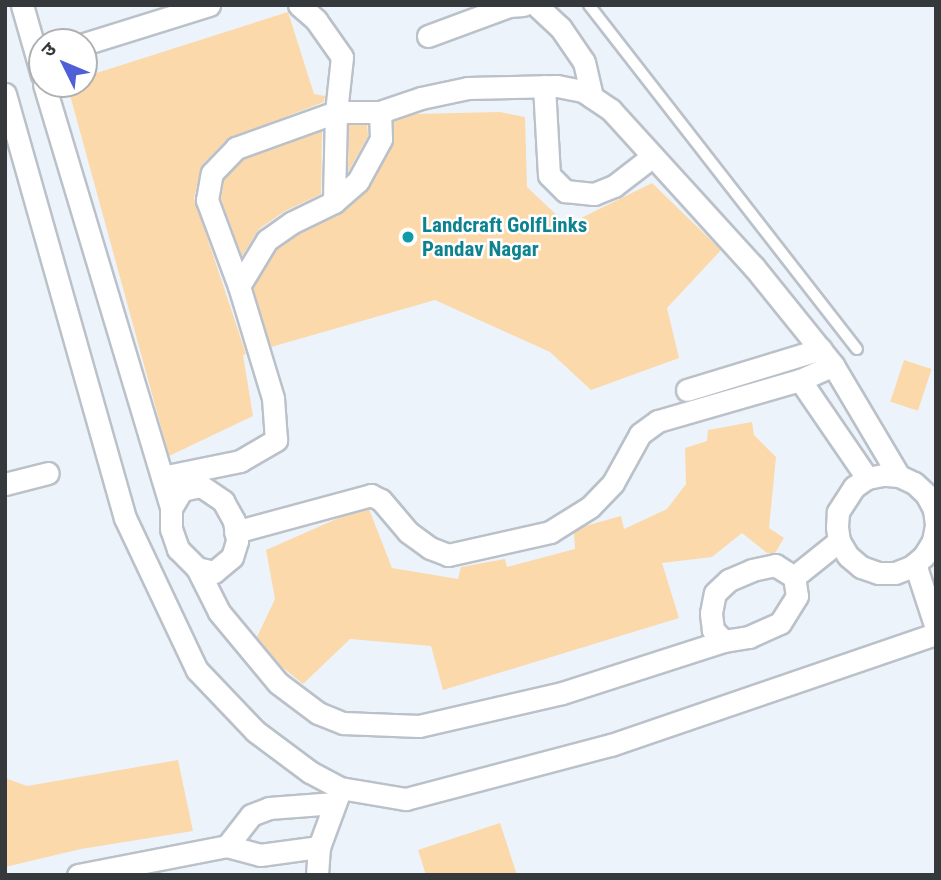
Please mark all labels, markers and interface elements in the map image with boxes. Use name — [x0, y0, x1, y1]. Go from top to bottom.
north arrow — [28, 28, 98, 98]
text: उ — [37, 38, 61, 62]
place label: Landcraft GolfLinks Pandav Nagar — [422, 212, 587, 262]
marker: Landcraft GolfLinks Pandav Nagar — [400, 229, 416, 245]

